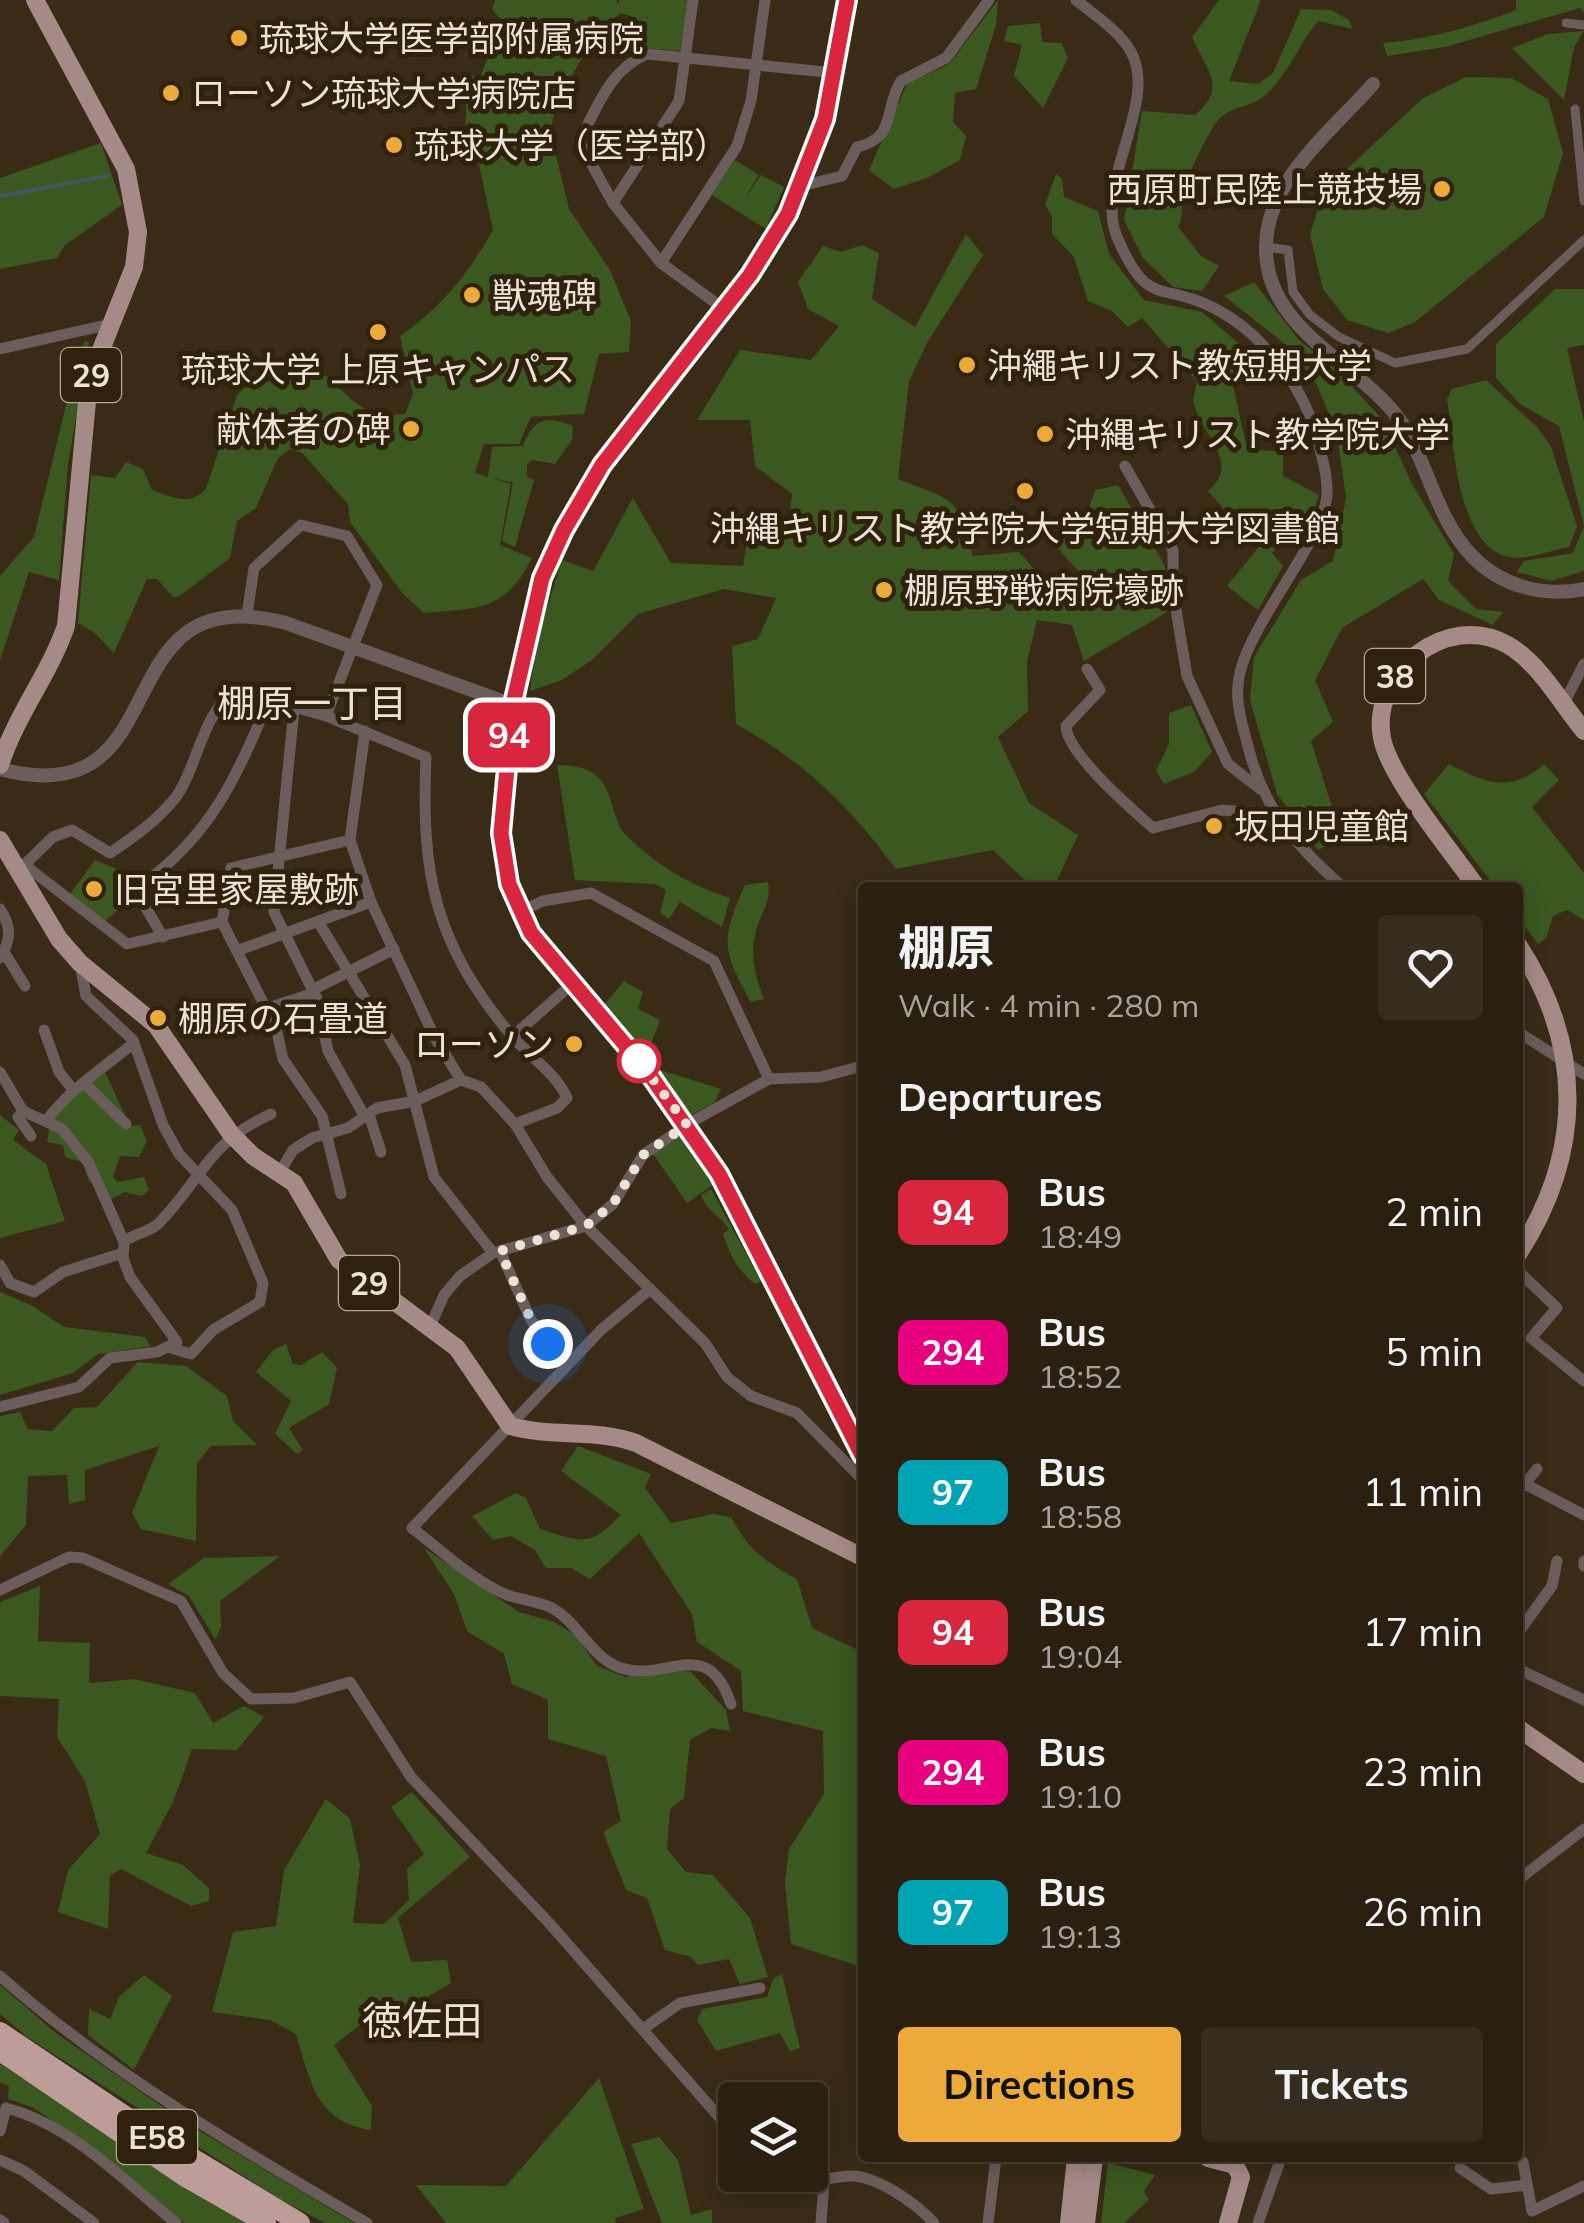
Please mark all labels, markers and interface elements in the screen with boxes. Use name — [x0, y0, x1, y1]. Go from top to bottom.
place label: 琉球大学医学部附属病院 — [259, 16, 644, 60]
marker: 琉球大学医学部附属病院 — [228, 27, 250, 49]
place label: ローソン琉球大学病院店 — [191, 71, 576, 115]
marker: ローソン琉球大学病院店 — [160, 82, 182, 104]
place label: 琉球大学（医学部） — [414, 123, 729, 167]
marker: 琉球大学（医学部） — [383, 134, 405, 156]
place label: 西原町民陸上競技場 — [1107, 167, 1422, 211]
marker: 西原町民陸上競技場 — [1431, 178, 1453, 200]
place label: 獣魂碑 — [492, 273, 597, 317]
marker: 獣魂碑 — [461, 284, 483, 306]
marker: 琉球大学 上原キャンパス — [367, 321, 389, 343]
place label: 沖繩キリスト教短期大学 — [987, 343, 1372, 387]
place label: 琉球大学 上原キャンパス — [181, 347, 575, 391]
road number: 29 — [61, 348, 121, 402]
marker: 沖繩キリスト教短期大学 — [956, 354, 978, 376]
place label: 献体者の碑 — [216, 407, 391, 451]
place label: 沖縄キリスト教学院大学 — [1065, 412, 1450, 456]
marker: 献体者の碑 — [400, 418, 422, 440]
marker: 沖縄キリスト教学院大学 — [1034, 423, 1056, 445]
marker: 沖縄キリスト教学院大学短期大学図書館 — [1014, 480, 1036, 502]
place label: 沖縄キリスト教学院大学短期大学図書館 — [710, 506, 1340, 550]
place label: 棚原野戦病院壕跡 — [904, 568, 1184, 612]
marker: 棚原野戦病院壕跡 — [873, 579, 895, 601]
road number: 38 — [1365, 649, 1425, 703]
district label: 棚原一丁目 — [217, 679, 407, 727]
line badge: 94 — [464, 702, 554, 768]
text: 94 — [488, 713, 530, 757]
place label: 坂田児童館 — [1234, 804, 1409, 848]
marker: 坂田児童館 — [1203, 815, 1225, 837]
place label: 旧宮里家屋敷跡 — [114, 867, 359, 911]
marker: 旧宮里家屋敷跡 — [83, 878, 105, 900]
button: heart — [1378, 915, 1483, 1020]
text: 棚原 — [898, 917, 994, 977]
text: Walk · 4 min · 280 m — [898, 985, 1199, 1025]
place label: 棚原の石畳道 — [178, 996, 388, 1040]
marker: 棚原の石畳道 — [147, 1007, 169, 1029]
place label: ローソン — [414, 1022, 554, 1066]
marker: ローソン — [563, 1033, 585, 1055]
unlabelled marker — [618, 1040, 660, 1082]
text: Departures — [898, 1073, 1102, 1121]
text: Bus — [1038, 1168, 1106, 1216]
text: 2 min — [1386, 1188, 1483, 1236]
text: 94 — [932, 1190, 974, 1234]
text: 18:49 — [1038, 1216, 1122, 1256]
road number: 29 — [339, 1256, 399, 1310]
text: Bus — [1038, 1308, 1106, 1356]
your location — [523, 1319, 573, 1369]
text: 5 min — [1386, 1328, 1483, 1376]
text: 294 — [921, 1330, 985, 1374]
text: 18:52 — [1038, 1356, 1122, 1396]
text: Bus — [1038, 1448, 1106, 1496]
text: 11 min — [1363, 1468, 1483, 1516]
text: 97 — [932, 1470, 974, 1514]
text: 18:58 — [1038, 1496, 1122, 1536]
text: Bus — [1038, 1588, 1106, 1636]
text: 17 min — [1363, 1608, 1483, 1656]
text: 94 — [932, 1610, 974, 1654]
text: 19:04 — [1038, 1636, 1122, 1676]
text: Bus — [1038, 1728, 1106, 1776]
text: 23 min — [1363, 1748, 1483, 1796]
text: 294 — [921, 1750, 985, 1794]
text: 19:10 — [1038, 1776, 1122, 1816]
text: Bus — [1038, 1868, 1106, 1916]
text: 26 min — [1363, 1888, 1483, 1936]
text: 97 — [932, 1890, 974, 1934]
text: 19:13 — [1038, 1916, 1122, 1956]
district label: 徳佐田 — [362, 1995, 482, 2045]
button: Directions — [898, 2027, 1181, 2142]
button: Tickets — [1201, 2027, 1483, 2142]
map controls — [718, 2082, 828, 2192]
button: layers — [718, 2082, 828, 2192]
road number: E58 — [117, 2110, 197, 2164]

